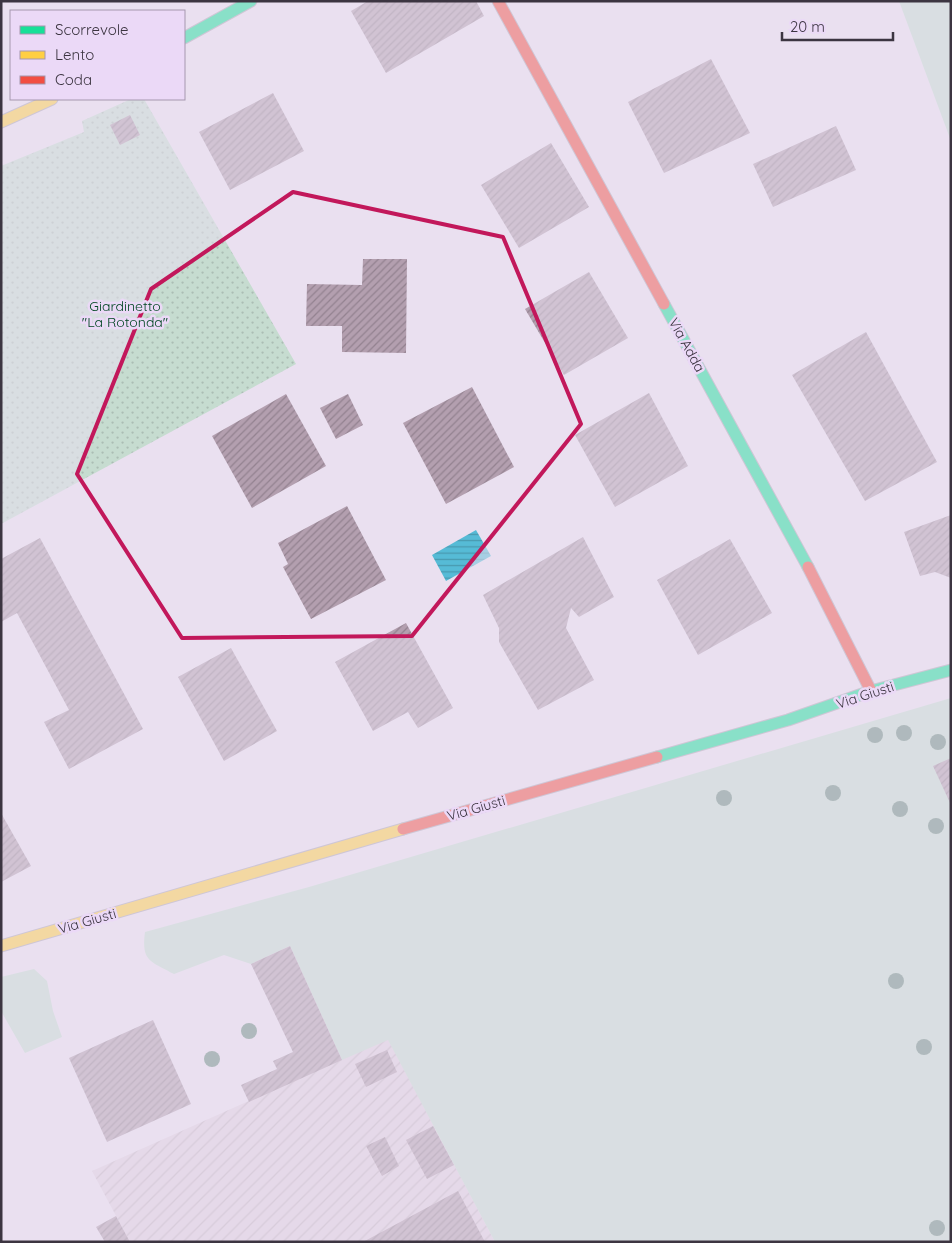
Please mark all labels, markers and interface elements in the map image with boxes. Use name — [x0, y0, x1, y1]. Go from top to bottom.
legend — [10, 10, 185, 100]
scale bar — [782, 10, 893, 42]
text: 20 m — [790, 17, 825, 36]
text: Scorrevole — [55, 20, 129, 39]
text: Lento — [55, 45, 94, 64]
text: Coda — [55, 70, 92, 89]
park label: Giardinetto "La Rotonda" — [82, 297, 168, 331]
street label: Via Adda — [665, 315, 709, 375]
street label: Via Giusti — [834, 677, 896, 713]
street label: Via Giusti — [445, 791, 507, 825]
street label: Via Giusti — [56, 904, 118, 938]

